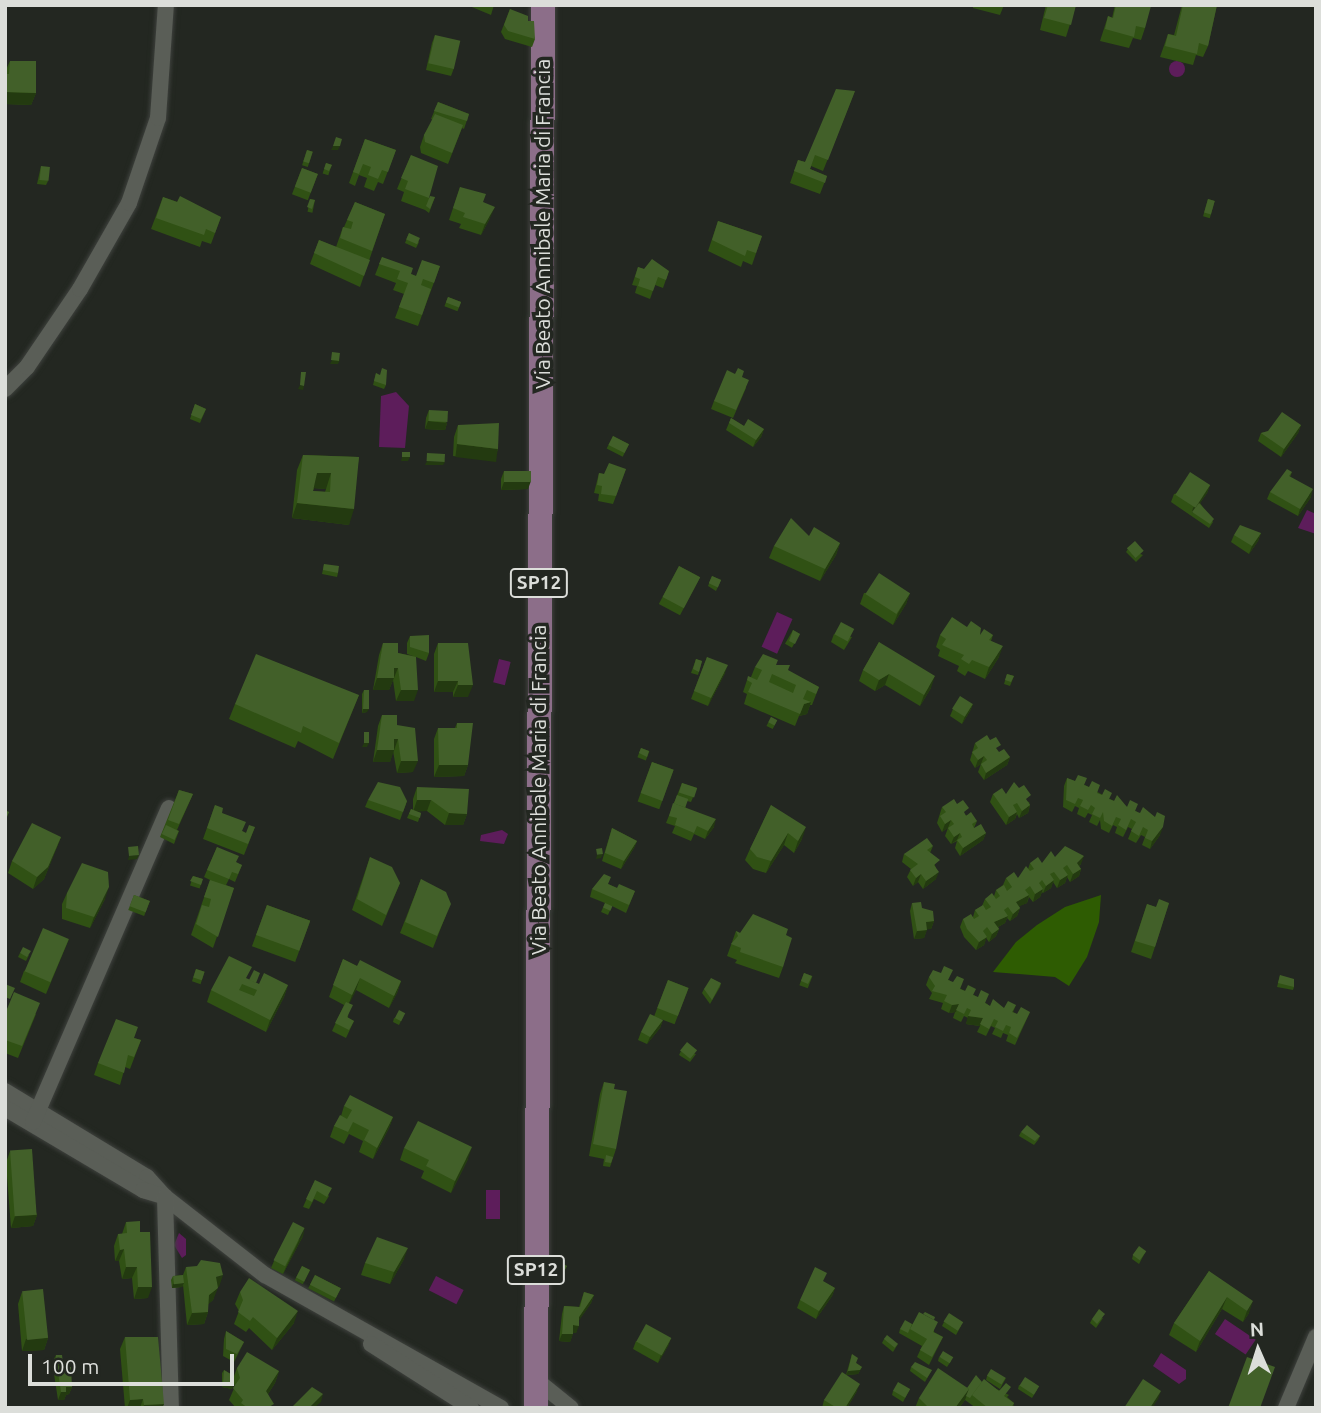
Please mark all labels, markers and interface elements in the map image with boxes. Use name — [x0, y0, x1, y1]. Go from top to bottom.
street label: Via Beato Annibale Maria di Francia — [529, 59, 555, 389]
road number: SP12 — [509, 568, 569, 598]
street label: Via Beato Annibale Maria di Francia — [525, 625, 551, 955]
road number: SP12 — [506, 1254, 566, 1286]
north arrow — [1223, 1315, 1293, 1385]
text: N — [1249, 1318, 1265, 1340]
scale bar — [32, 1340, 238, 1384]
text: 100 m — [41, 1354, 99, 1378]

